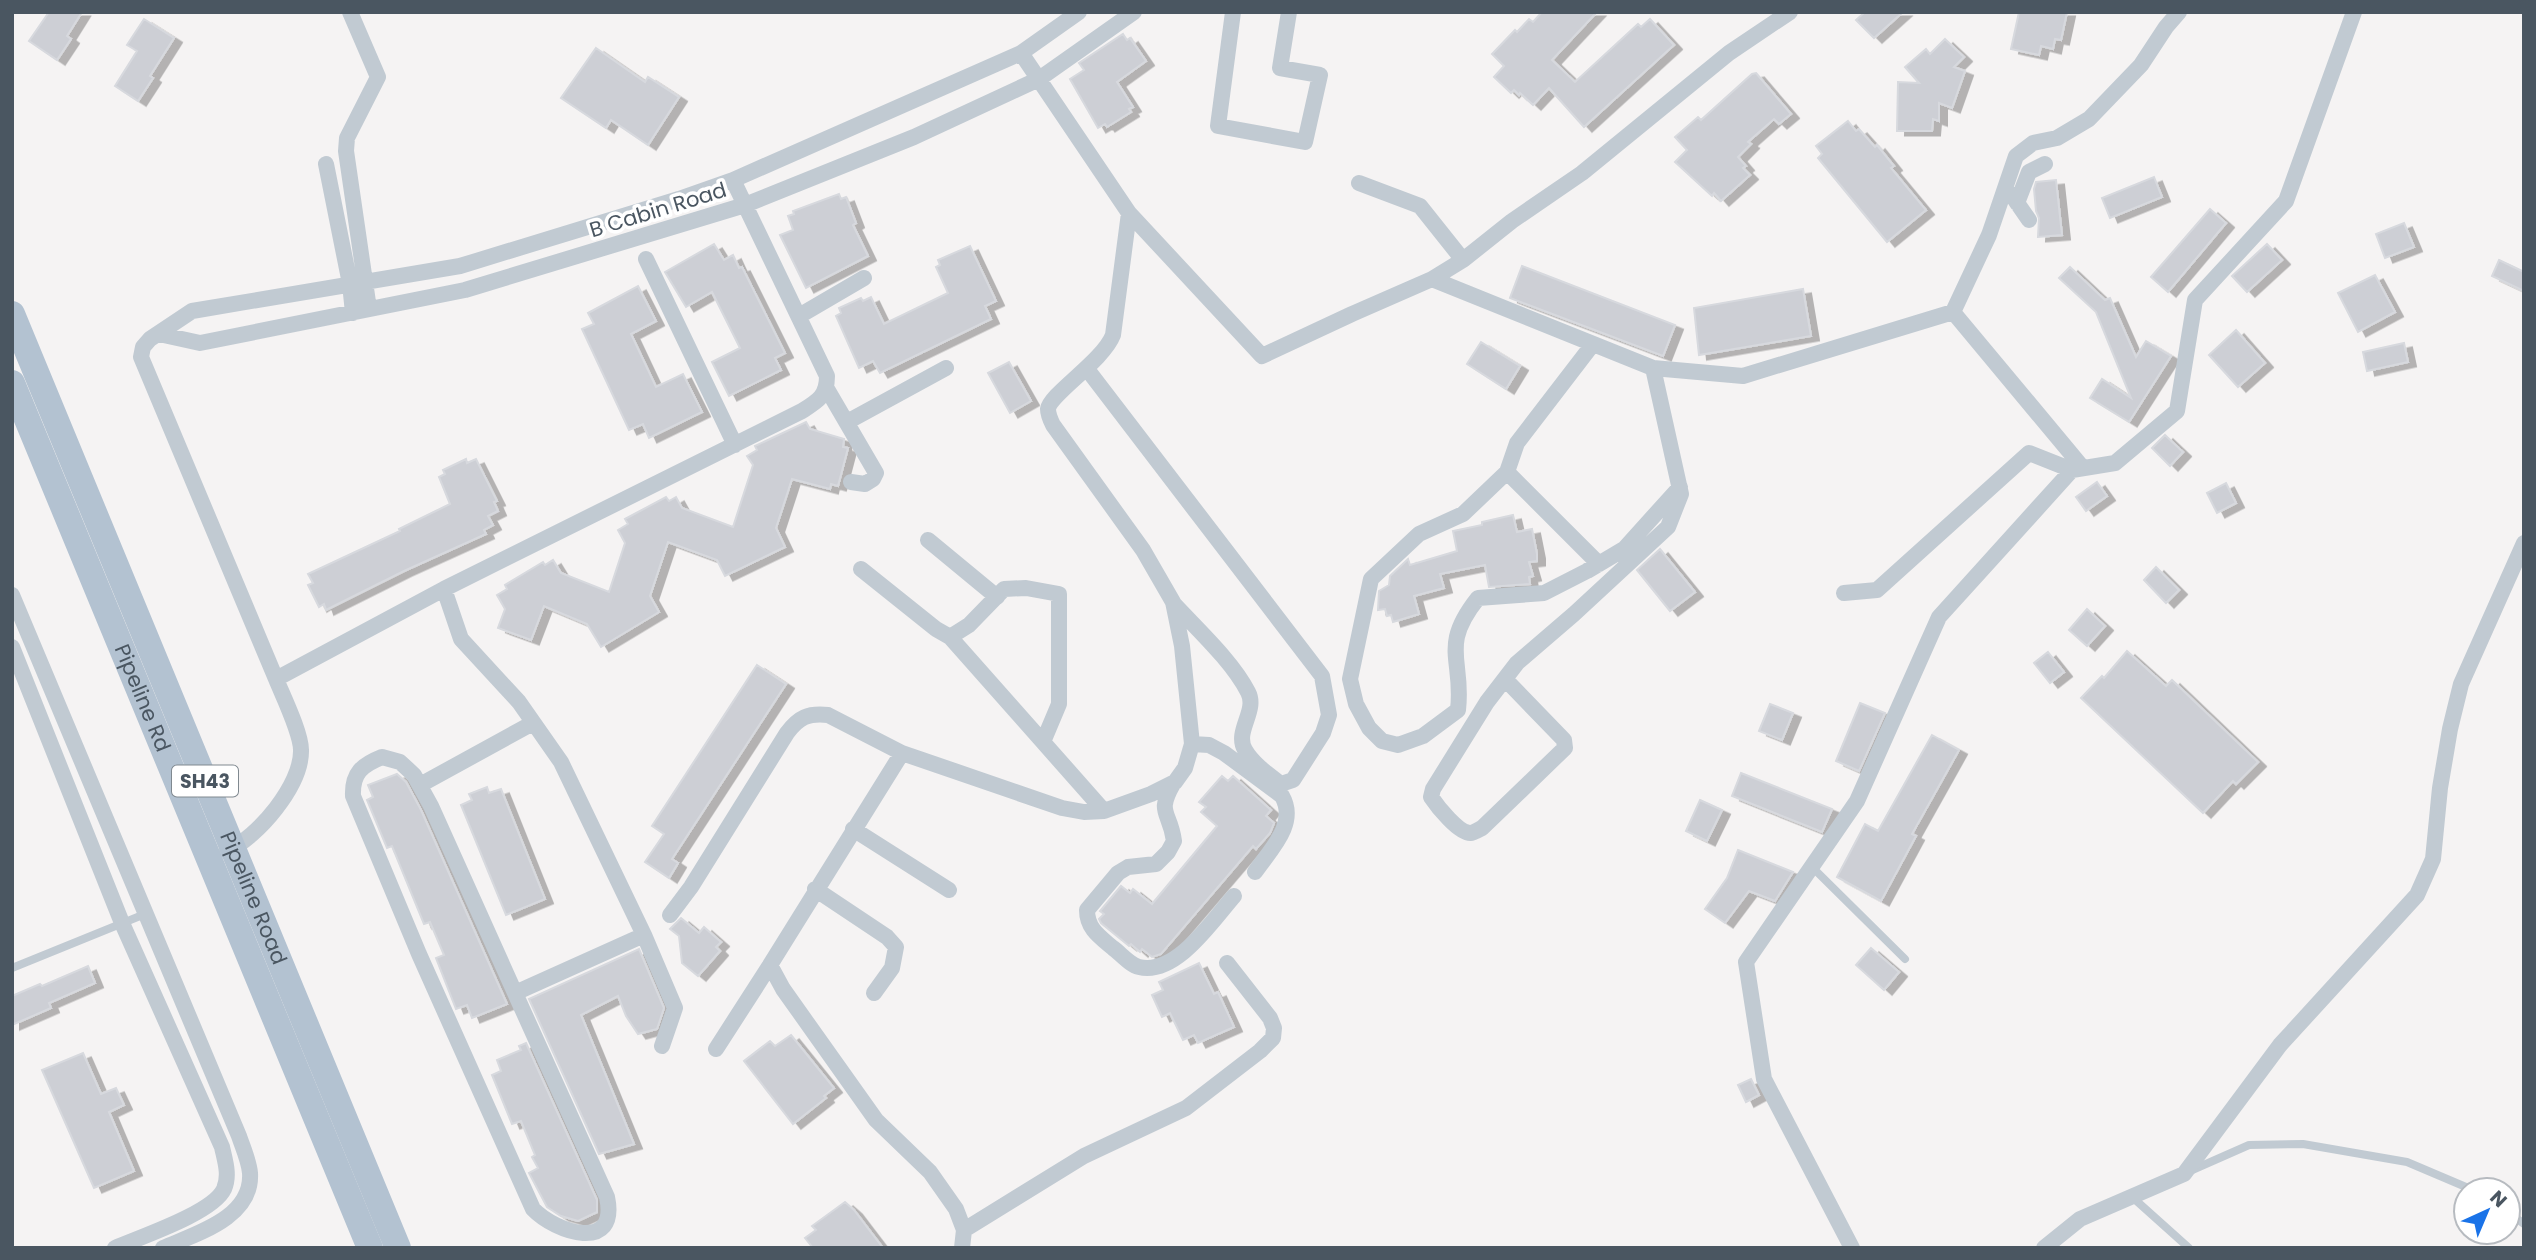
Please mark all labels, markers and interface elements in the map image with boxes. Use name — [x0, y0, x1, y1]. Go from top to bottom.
street label: B Cabin Road — [586, 175, 730, 244]
street label: Pipeline Rd — [108, 640, 178, 756]
road number: SH43 — [172, 766, 238, 796]
street label: Pipeline Road — [213, 827, 294, 969]
north arrow — [2452, 1176, 2522, 1246]
text: N — [2484, 1184, 2513, 1214]

